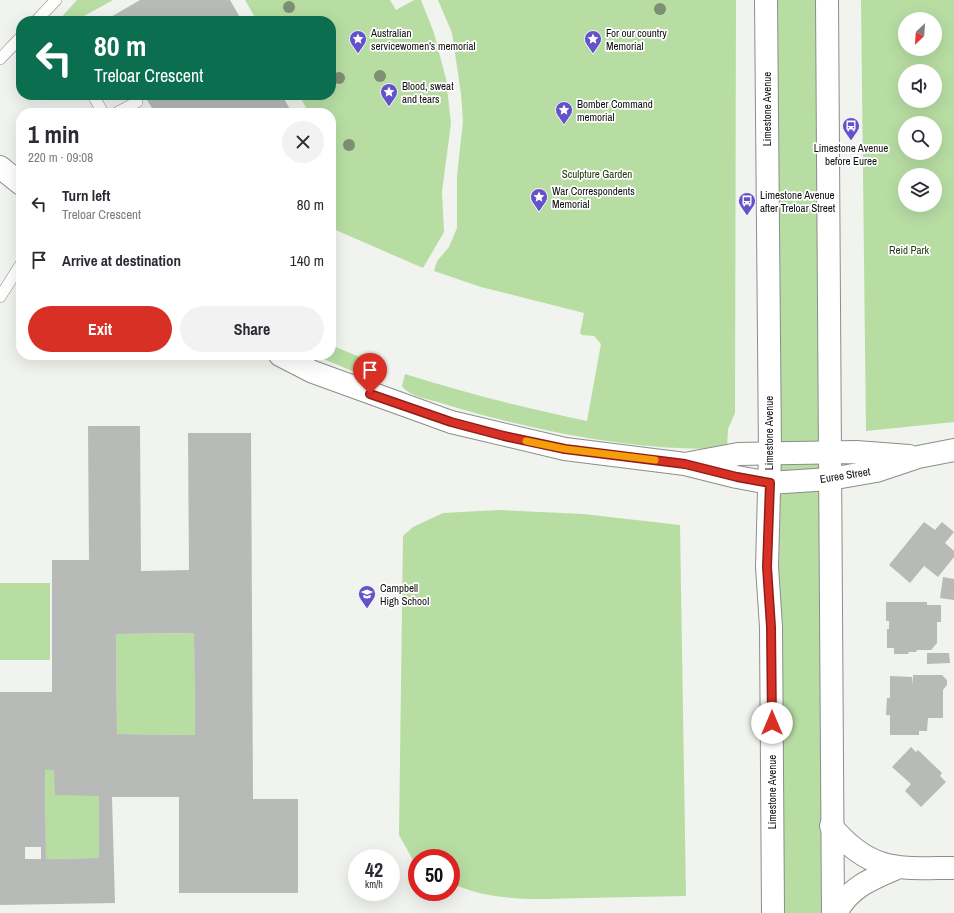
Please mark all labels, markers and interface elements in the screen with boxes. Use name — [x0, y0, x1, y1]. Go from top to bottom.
north arrow — [898, 12, 942, 56]
map controls — [898, 12, 942, 212]
place label: Australian servicewomen's memorial — [370, 26, 475, 53]
place label: For our country Memorial — [606, 26, 667, 53]
text: 80 m — [94, 27, 146, 65]
place icon: Australian servicewomen's memorial — [348, 29, 368, 54]
place icon: For our country Memorial — [583, 29, 603, 54]
icon: left — [28, 32, 80, 84]
text: Treloar Crescent — [94, 63, 203, 88]
button: sound — [898, 64, 942, 108]
street label: Limestone Avenue — [760, 72, 774, 146]
place label: Blood, sweat and tears — [402, 79, 454, 106]
place icon: Blood, sweat and tears — [379, 82, 399, 107]
place label: Bomber Command memorial — [577, 97, 653, 124]
place icon: Bomber Command memorial — [554, 100, 574, 125]
bus stop icon: Limestone Avenue before Euree — [841, 116, 861, 141]
button: search — [898, 116, 942, 160]
text: 1 min — [28, 118, 79, 150]
button: close — [282, 121, 324, 163]
place label: Limestone Avenue before Euree — [814, 141, 888, 168]
text: 220 m · 09:08 — [28, 149, 93, 166]
park label: Sculpture Garden — [562, 167, 632, 181]
button: layers — [898, 168, 942, 212]
place label: War Correspondents Memorial — [552, 184, 635, 211]
text: Turn left — [62, 185, 110, 206]
place icon: War Correspondents Memorial — [529, 187, 549, 212]
place label: Limestone Avenue after Treloar Street — [760, 188, 836, 215]
bus stop icon: Limestone Avenue after Treloar Street — [737, 191, 757, 216]
icon: left — [28, 193, 50, 215]
text: 80 m — [297, 194, 324, 215]
text: Treloar Crescent — [62, 206, 141, 223]
park label: Reid Park — [889, 243, 930, 257]
icon: arrive — [28, 249, 50, 271]
text: Arrive at destination — [62, 250, 181, 271]
text: 140 m — [290, 250, 324, 271]
button: Exit — [28, 306, 172, 352]
button: Share — [180, 306, 324, 352]
pin — [353, 353, 387, 394]
icon: arrive — [359, 359, 381, 381]
street label: Limestone Avenue — [762, 396, 776, 470]
street label: Euree Street — [819, 464, 872, 486]
place label: Campbell High School — [380, 581, 429, 608]
school or university icon: Campbell High School — [357, 584, 377, 609]
position arrow — [751, 702, 793, 744]
street label: Limestone Avenue — [765, 755, 779, 829]
speed limit sign: 50 — [408, 849, 460, 901]
text: 42 — [365, 856, 383, 883]
text: km/h — [365, 878, 383, 891]

